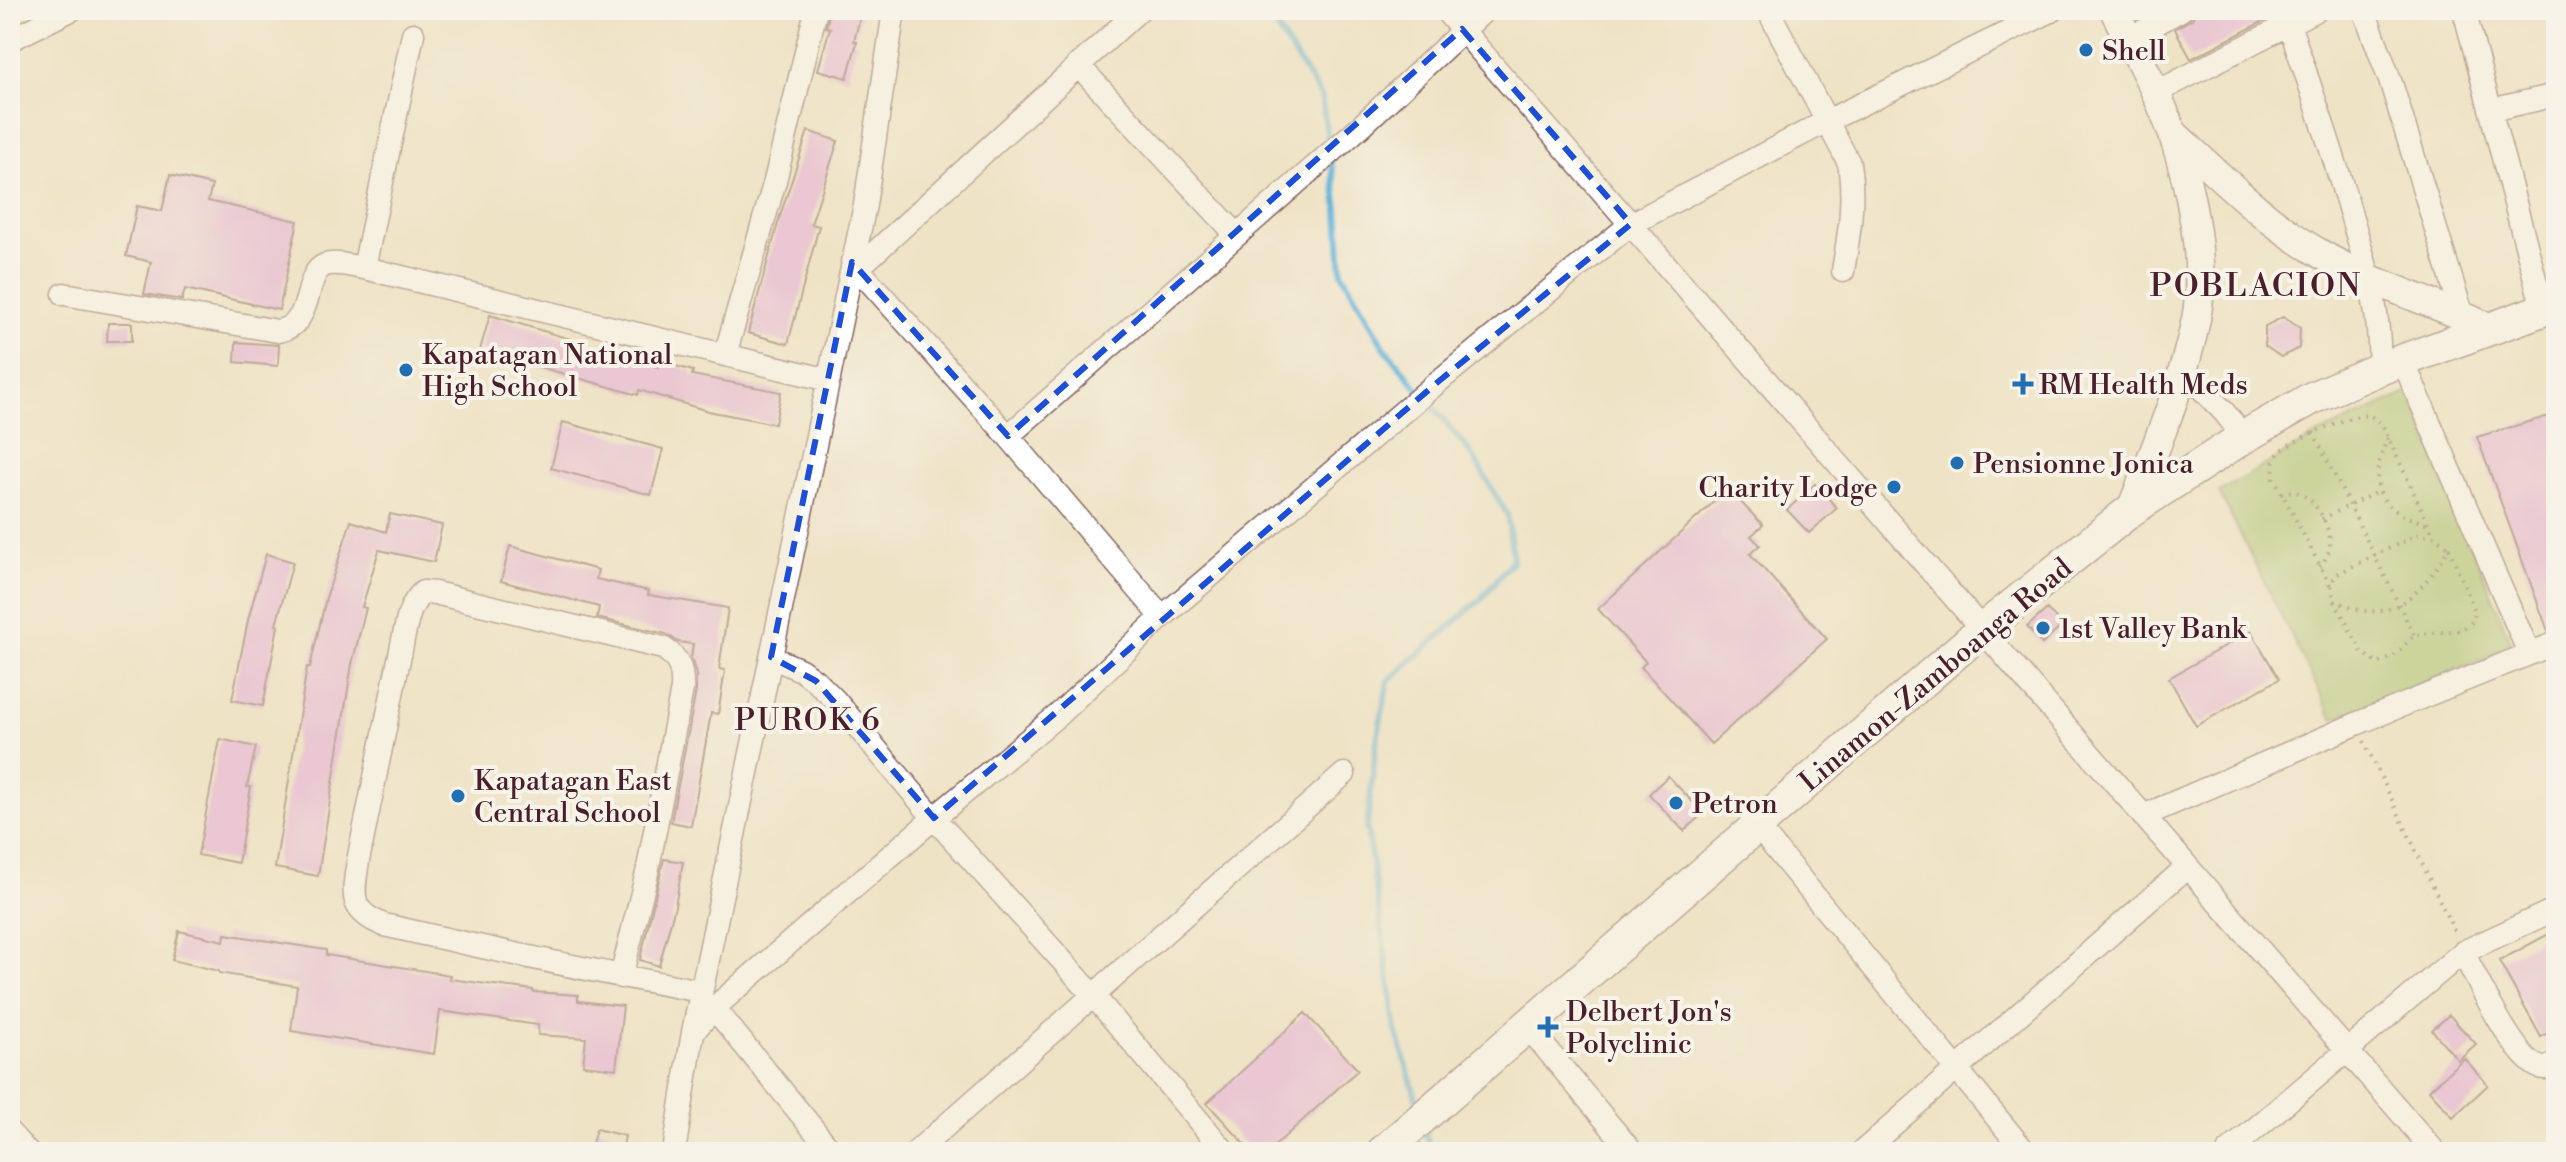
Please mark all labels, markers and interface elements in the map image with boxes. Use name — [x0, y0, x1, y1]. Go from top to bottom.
place label: Shell — [2102, 34, 2165, 69]
marker: Shell — [2077, 41, 2095, 59]
district label: POBLACION — [2150, 266, 2362, 306]
place label: Kapatagan National High School — [422, 338, 672, 405]
marker: Kapatagan National High School — [397, 361, 415, 379]
place label: RM Health Meds — [2039, 368, 2248, 403]
marker: RM Health Meds — [2014, 375, 2032, 393]
place label: Pensionne Jonica — [1973, 447, 2195, 482]
marker: Pensionne Jonica — [1948, 454, 1966, 472]
place label: Charity Lodge — [1699, 471, 1878, 506]
marker: Charity Lodge — [1885, 478, 1903, 496]
street label: Linamon-Zamboanga Road — [1792, 551, 2080, 800]
place label: 1st Valley Bank — [2059, 612, 2248, 647]
marker: 1st Valley Bank — [2034, 619, 2052, 637]
district label: PUROK 6 — [735, 702, 881, 740]
place label: Kapatagan East Central School — [474, 764, 672, 831]
marker: Kapatagan East Central School — [449, 787, 467, 805]
place label: Petron — [1692, 787, 1778, 822]
marker: Petron — [1667, 794, 1685, 812]
place label: Delbert Jon's Polyclinic — [1566, 995, 1732, 1062]
marker: Delbert Jon's Polyclinic — [1537, 1016, 1559, 1038]

